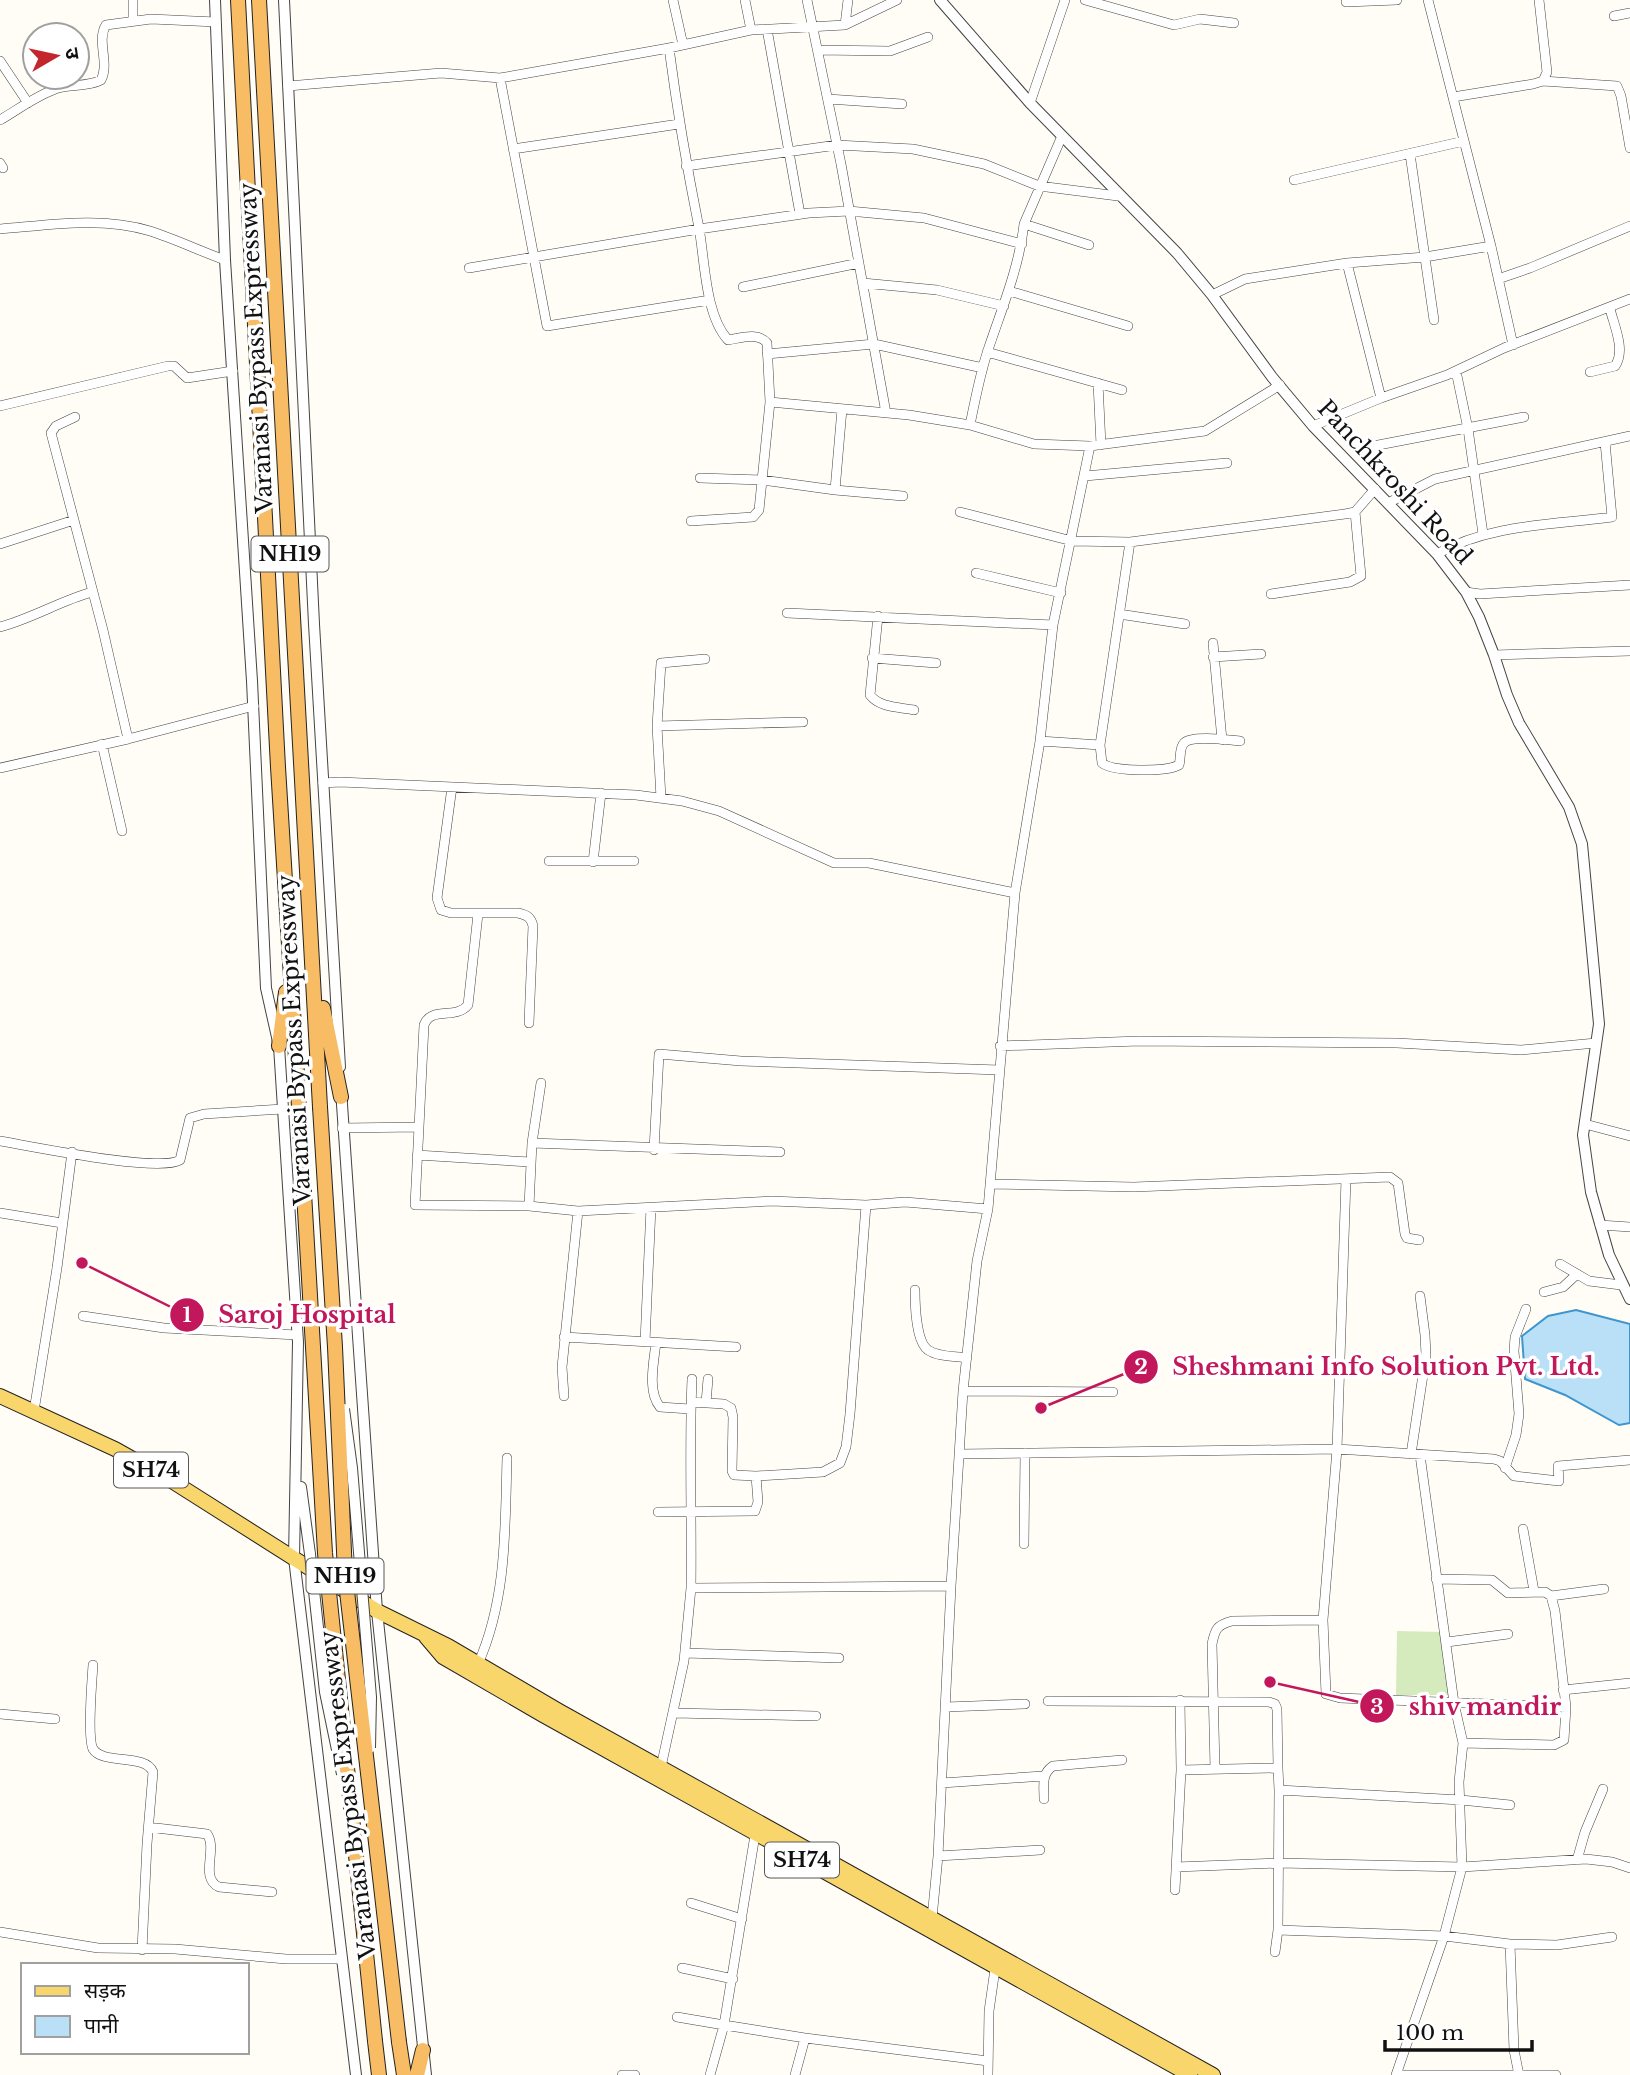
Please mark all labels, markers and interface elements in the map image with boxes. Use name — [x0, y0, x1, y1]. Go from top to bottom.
north arrow — [21, 21, 91, 91]
text: उ — [60, 46, 85, 62]
street label: Varanasi Bypass Expressway — [233, 182, 279, 515]
street label: Panchkroshi Road — [1312, 394, 1478, 570]
road number: NH19 — [252, 536, 328, 572]
street label: Varanasi Bypass Expressway — [271, 874, 317, 1207]
callout: Saroj Hospital — [169, 1293, 410, 1338]
text: Saroj Hospital — [218, 1300, 396, 1329]
text: 1 — [182, 1302, 192, 1328]
callout: Sheshmani Info Solution Pvt. Ltd. — [1123, 1345, 1614, 1390]
text: Sheshmani Info Solution Pvt. Ltd. — [1172, 1352, 1600, 1381]
text: 2 — [1134, 1354, 1148, 1380]
road number: SH74 — [114, 1452, 188, 1488]
road number: NH19 — [306, 1558, 384, 1594]
street label: Varanasi Bypass Expressway — [314, 1629, 382, 1962]
callout: shiv mandir — [1360, 1684, 1576, 1729]
text: shiv mandir — [1409, 1692, 1561, 1721]
text: 3 — [1370, 1694, 1384, 1720]
road number: SH74 — [765, 1842, 839, 1878]
legend — [21, 1963, 248, 2054]
text: सड़क — [84, 1978, 126, 2004]
scale bar — [1385, 2008, 1532, 2052]
text: पानी — [84, 2013, 119, 2039]
text: 100 m — [1396, 2020, 1464, 2046]

